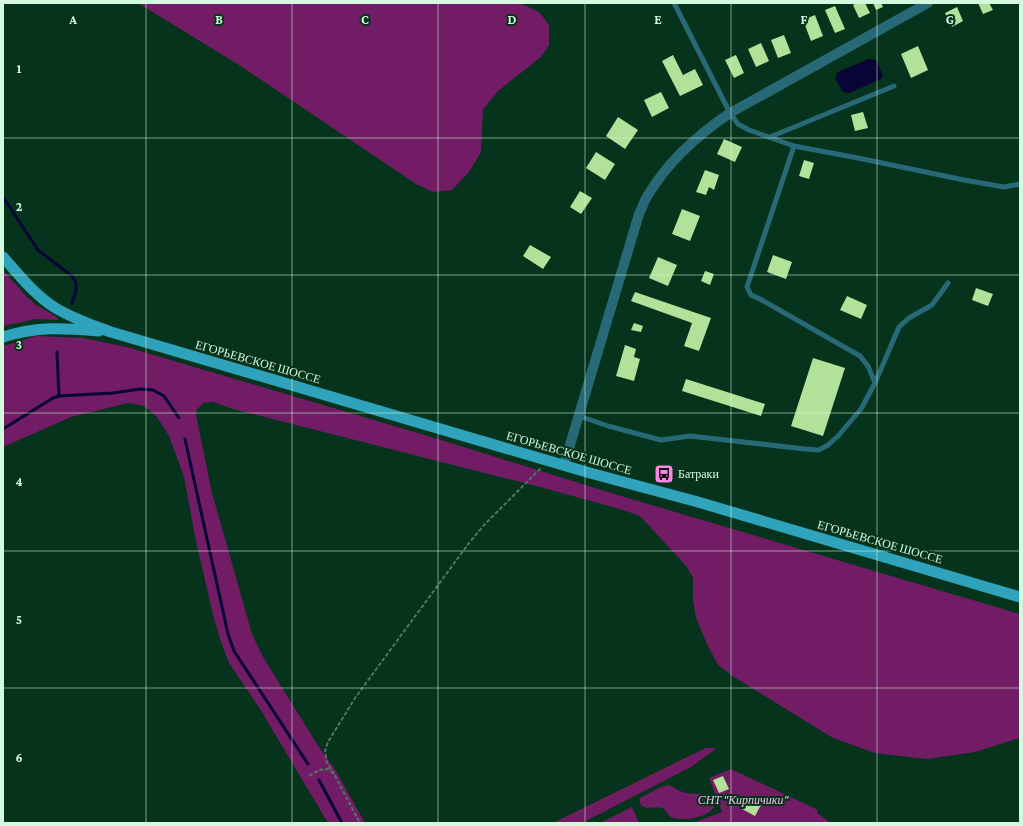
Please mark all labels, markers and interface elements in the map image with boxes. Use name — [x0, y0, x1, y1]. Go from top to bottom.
text: A — [68, 12, 77, 27]
text: B — [215, 12, 223, 27]
text: C — [361, 12, 369, 27]
text: D — [508, 12, 517, 27]
text: E — [654, 12, 662, 27]
text: F — [801, 12, 808, 27]
text: G — [946, 12, 954, 27]
text: 1 — [17, 61, 22, 76]
text: 2 — [16, 199, 23, 214]
text: 3 — [16, 337, 22, 352]
street label: ЕГОРЬЕВСКОЕ ШОССЕ — [194, 337, 322, 387]
street label: ЕГОРЬЕВСКОЕ ШОССЕ — [505, 428, 633, 478]
bus stop icon: Батраки — [653, 463, 675, 485]
place label: Батраки — [678, 467, 719, 481]
text: 4 — [15, 474, 23, 489]
street label: ЕГОРЬЕВСКОЕ ШОССЕ — [816, 517, 944, 567]
text: 5 — [16, 612, 22, 627]
text: 6 — [15, 750, 23, 765]
park label: СНТ "Кирпичики" — [698, 793, 789, 807]

